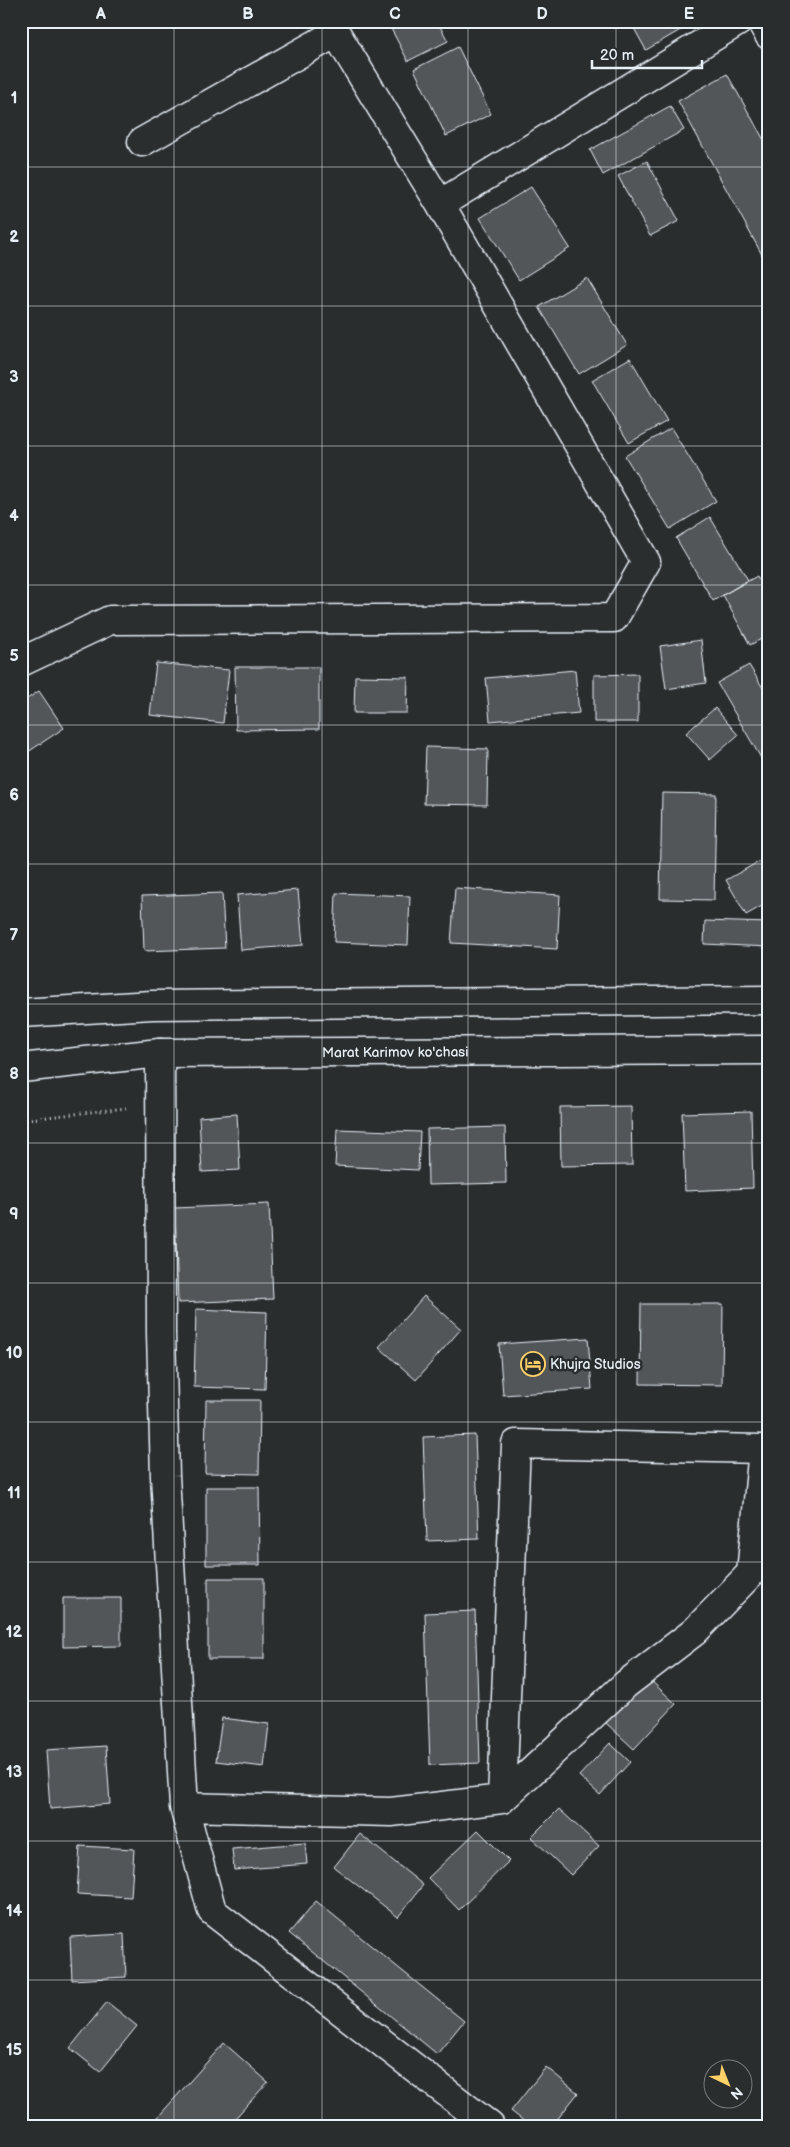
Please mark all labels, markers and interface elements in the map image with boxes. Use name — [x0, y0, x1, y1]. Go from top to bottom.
text: A — [95, 5, 106, 24]
text: B — [242, 5, 254, 24]
text: C — [389, 5, 401, 24]
text: D — [536, 5, 548, 24]
text: E — [684, 5, 694, 24]
scale bar — [592, 38, 702, 70]
text: 20 m — [600, 46, 634, 65]
text: 1 — [11, 89, 17, 108]
text: 2 — [9, 228, 19, 247]
text: 3 — [9, 368, 19, 387]
text: 4 — [9, 507, 19, 526]
text: 5 — [9, 647, 19, 666]
text: 6 — [9, 786, 19, 805]
text: 7 — [10, 926, 19, 945]
street label: Marat Karimov ko'chasi — [322, 1043, 469, 1061]
text: 8 — [9, 1065, 19, 1084]
text: 9 — [9, 1205, 19, 1224]
text: 10 — [6, 1344, 22, 1363]
hotel icon: Khujra Studios — [520, 1351, 546, 1377]
place label: Khujra Studios — [550, 1356, 641, 1373]
text: 11 — [7, 1484, 21, 1503]
text: 12 — [6, 1623, 23, 1642]
text: 13 — [6, 1763, 22, 1782]
text: 14 — [6, 1902, 23, 1921]
text: 15 — [6, 2041, 22, 2060]
north arrow — [702, 2060, 752, 2110]
text: N — [727, 2083, 746, 2103]

